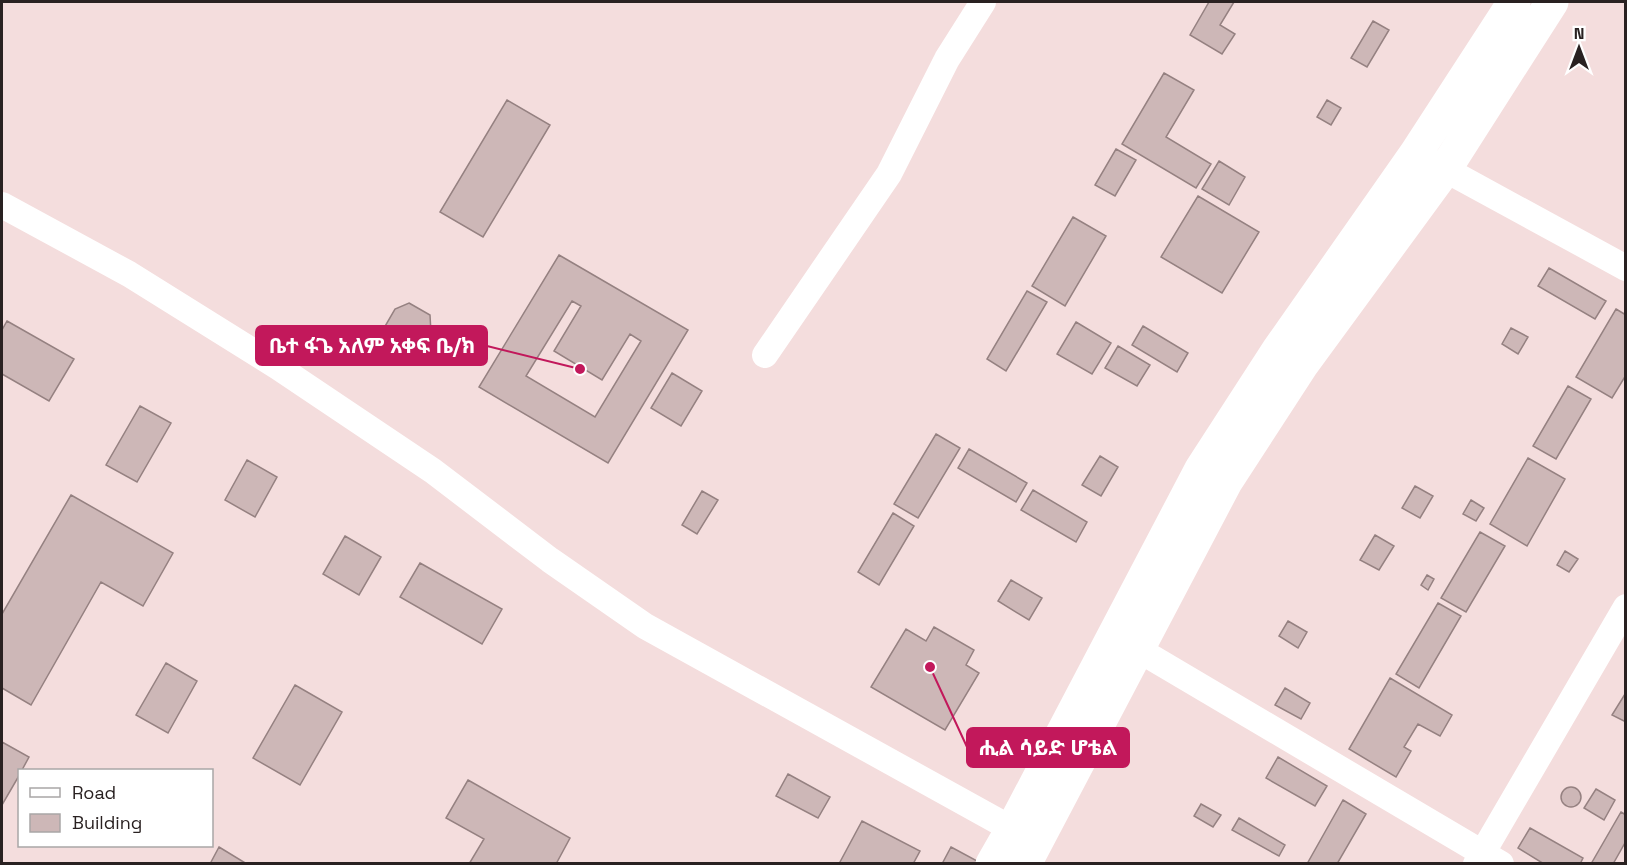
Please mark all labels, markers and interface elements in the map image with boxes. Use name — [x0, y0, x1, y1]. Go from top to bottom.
north arrow — [1549, 18, 1609, 78]
text: N — [1574, 23, 1584, 44]
callout: ቤተ ፋጌ አለም አቀፍ ቤ/ክ — [256, 326, 487, 365]
text: ቤተ ፋጌ አለም አቀፍ ቤ/ክ — [269, 332, 475, 359]
callout: ሒል ሳይድ ሆቴል — [967, 728, 1129, 767]
text: ሒል ሳይድ ሆቴል — [979, 734, 1118, 761]
legend — [18, 769, 213, 847]
text: Road — [72, 781, 116, 804]
text: Building — [72, 811, 142, 834]

